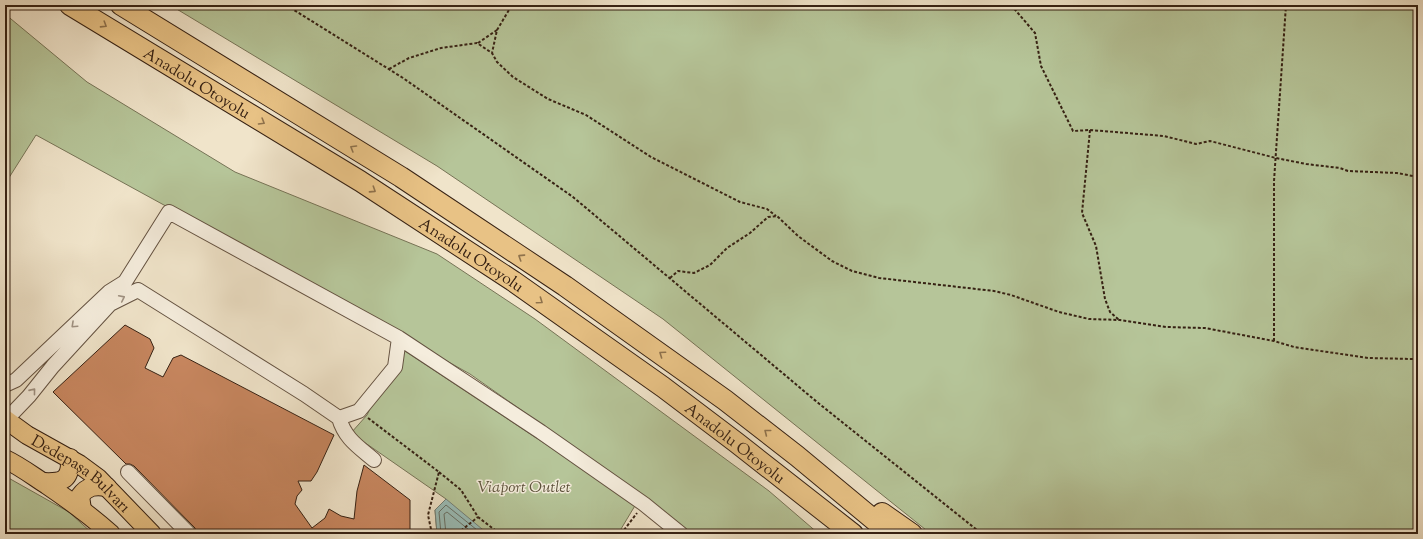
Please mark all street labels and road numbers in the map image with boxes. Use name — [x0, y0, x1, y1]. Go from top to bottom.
street label: Anadolu Otoyolu — [138, 43, 254, 126]
street label: Anadolu Otoyolu — [413, 213, 528, 299]
street label: Anadolu Otoyolu — [679, 398, 789, 491]
street label: Dedepaşa Bulvarı — [26, 431, 135, 519]

